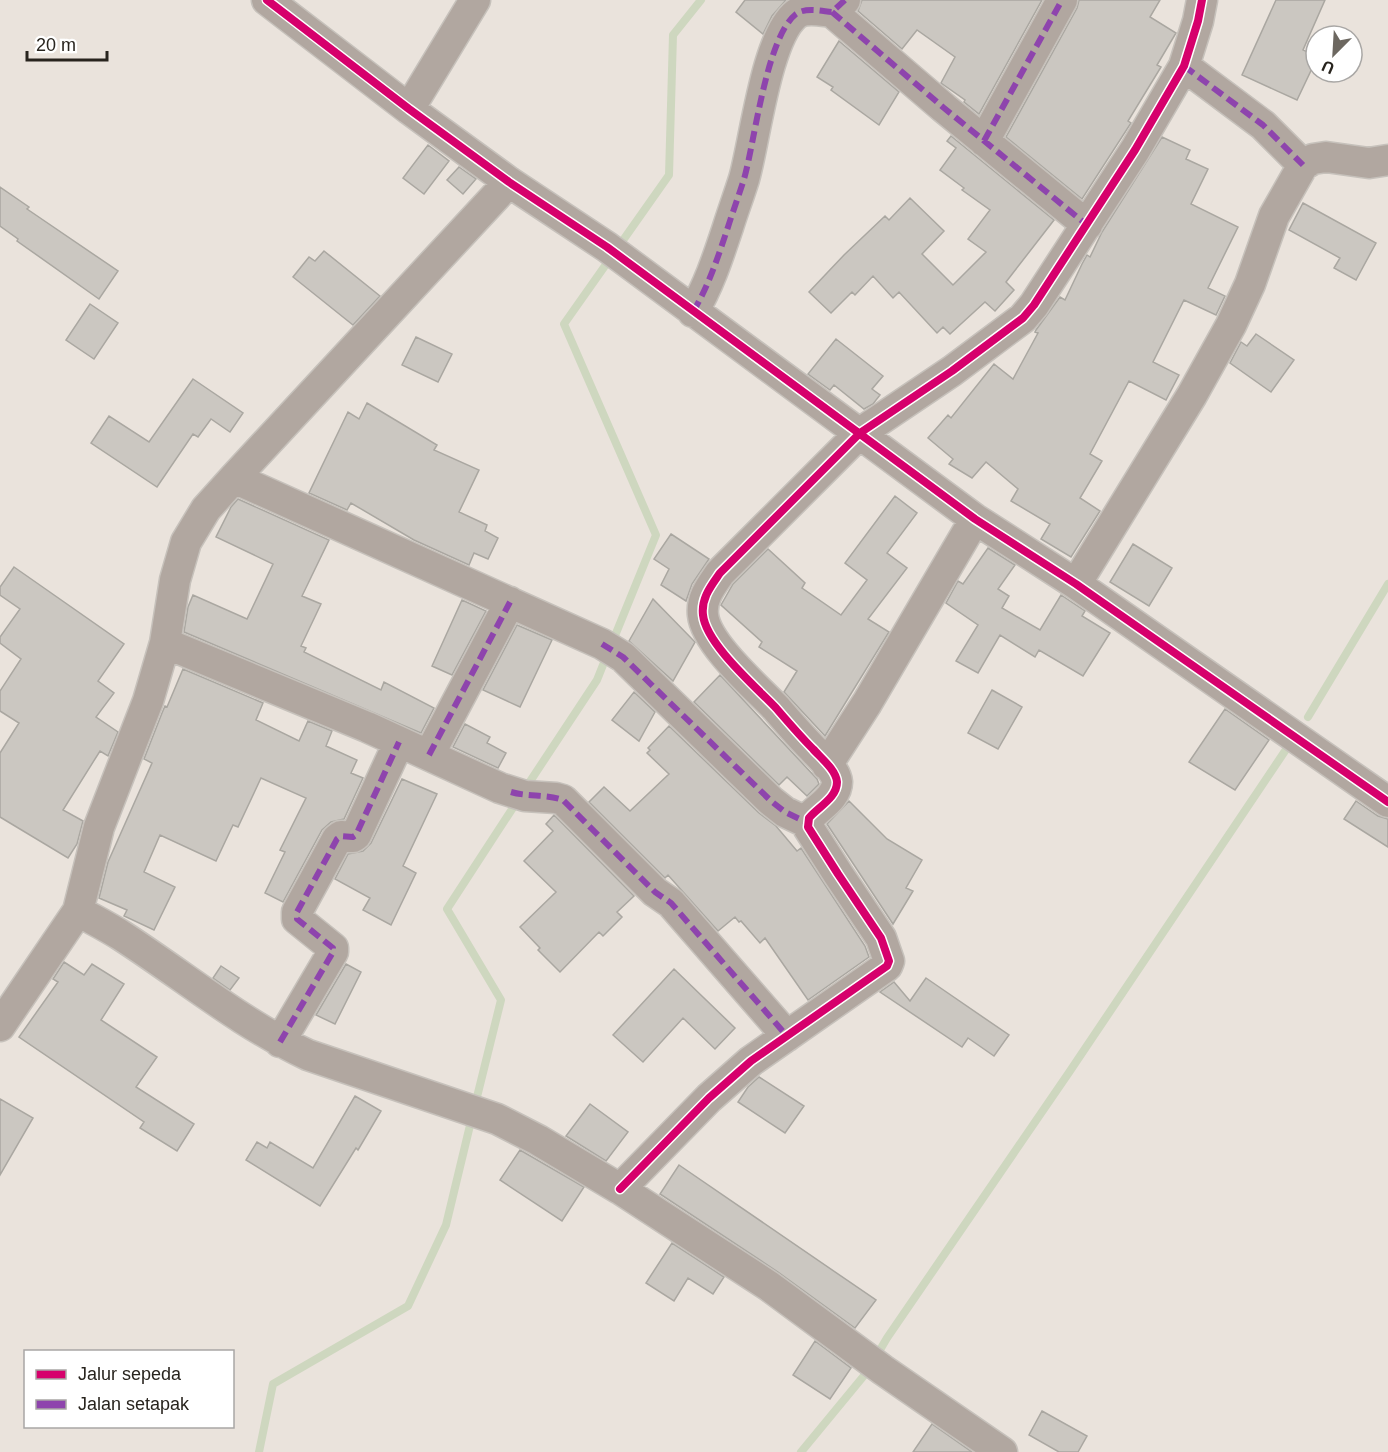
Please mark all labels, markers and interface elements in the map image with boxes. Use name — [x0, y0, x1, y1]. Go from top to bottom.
scale bar — [27, 24, 106, 62]
north arrow — [1304, 24, 1364, 84]
text: 20 m — [36, 35, 76, 55]
text: U — [1319, 57, 1337, 77]
legend — [24, 1350, 234, 1428]
text: Jalur sepeda — [78, 1364, 182, 1384]
text: Jalan setapak — [78, 1394, 190, 1414]

